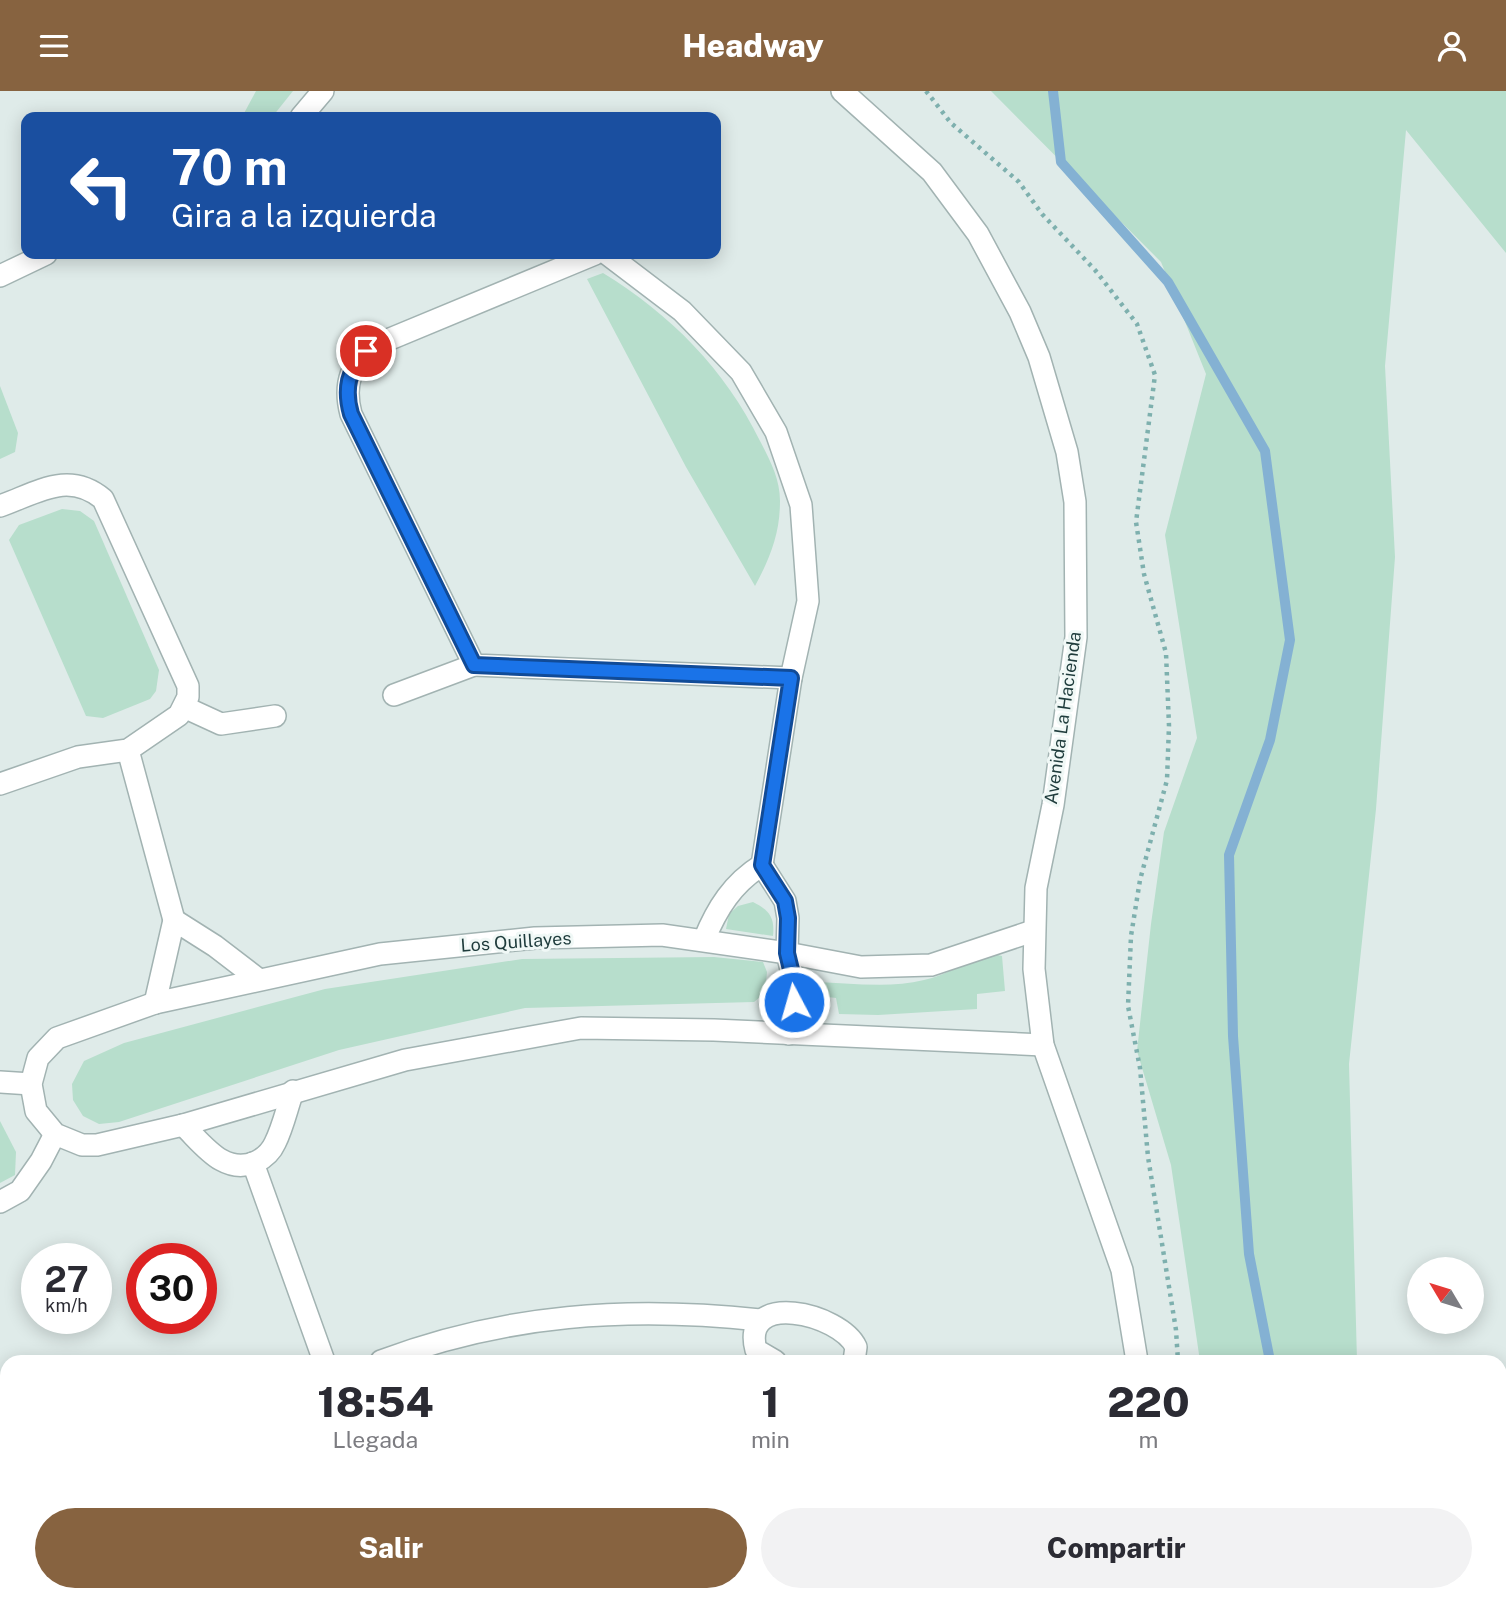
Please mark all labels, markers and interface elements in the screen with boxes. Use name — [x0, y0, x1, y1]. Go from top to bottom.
icon: menu — [35, 27, 73, 65]
text: Headway — [682, 27, 824, 64]
icon: person — [1433, 27, 1471, 65]
text: 70 m — [171, 138, 288, 196]
icon: left — [56, 140, 147, 231]
text: Gira a la izquierda — [171, 197, 437, 234]
pin — [336, 321, 396, 381]
icon: arrive — [347, 332, 385, 370]
street label: Avenida La Hacienda — [1040, 630, 1085, 806]
street label: Los Quillayes — [460, 927, 572, 956]
position arrow — [757, 965, 831, 1039]
speed limit sign: 30 — [126, 1243, 217, 1334]
north arrow — [1407, 1257, 1484, 1333]
map controls — [1407, 1257, 1484, 1334]
text: 27 — [44, 1259, 89, 1300]
text: km/h — [45, 1295, 88, 1316]
text: 18:54 — [317, 1377, 434, 1426]
text: 1 — [761, 1377, 780, 1426]
text: 220 — [1107, 1377, 1190, 1426]
text: Llegada — [333, 1426, 418, 1453]
text: min — [751, 1426, 790, 1453]
text: m — [1138, 1426, 1158, 1453]
button: Salir — [35, 1508, 747, 1588]
button: Compartir — [761, 1508, 1472, 1588]

